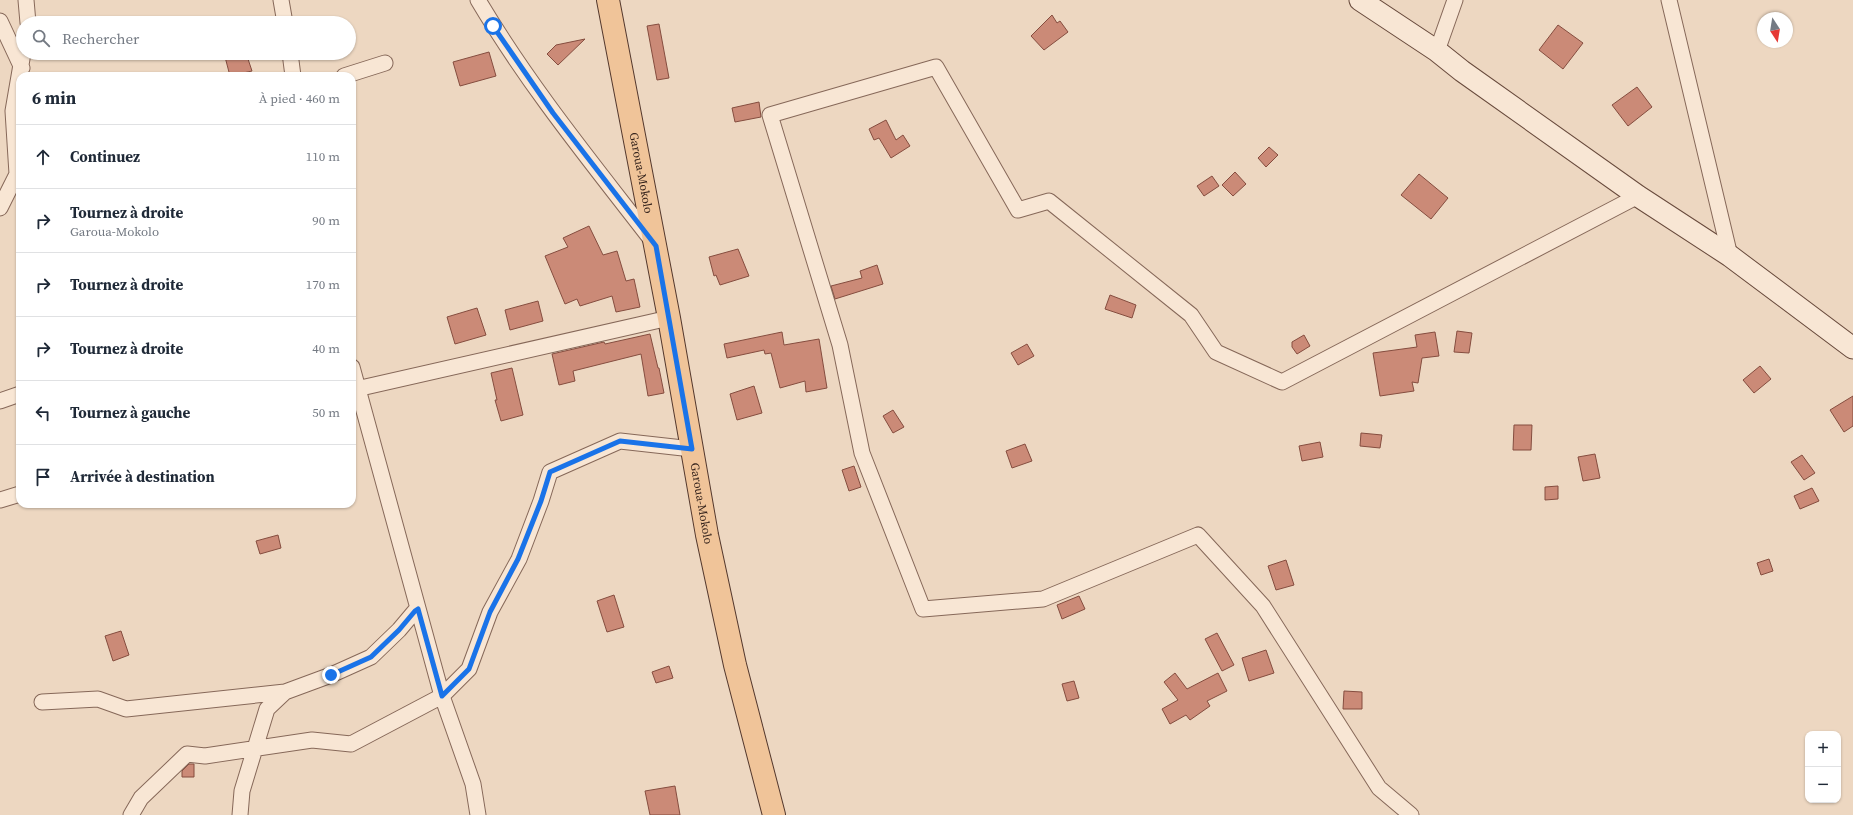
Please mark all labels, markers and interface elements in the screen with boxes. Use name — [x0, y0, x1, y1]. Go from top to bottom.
north arrow — [1757, 12, 1793, 48]
search box — [16, 16, 356, 60]
route start — [484, 17, 502, 35]
icon: search — [30, 27, 52, 49]
text: Rechercher — [62, 28, 139, 49]
text: 6 min — [32, 86, 76, 110]
text: À pied · 460 m — [259, 90, 340, 107]
street label: Garoua-Mokolo — [626, 131, 657, 215]
icon: ahead — [32, 146, 54, 168]
text: Continuez — [70, 146, 140, 167]
text: 110 m — [306, 148, 340, 165]
text: Tournez à droite — [70, 202, 183, 223]
icon: right — [32, 210, 54, 232]
text: 90 m — [312, 212, 340, 229]
text: Garoua-Mokolo — [70, 223, 159, 240]
icon: right — [32, 274, 54, 296]
text: Tournez à droite — [70, 274, 183, 295]
text: 170 m — [306, 276, 340, 293]
icon: right — [32, 338, 54, 360]
text: Tournez à droite — [70, 338, 183, 359]
text: 40 m — [312, 340, 340, 357]
icon: left — [32, 402, 54, 424]
text: Tournez à gauche — [70, 402, 190, 423]
text: 50 m — [312, 404, 340, 421]
street label: Garoua-Mokolo — [686, 461, 717, 546]
icon: arrive — [32, 466, 54, 488]
text: Arrivée à destination — [70, 466, 215, 487]
route end — [322, 666, 340, 684]
map controls — [1805, 731, 1841, 803]
button: + — [1805, 731, 1841, 767]
button: − — [1805, 767, 1841, 803]

